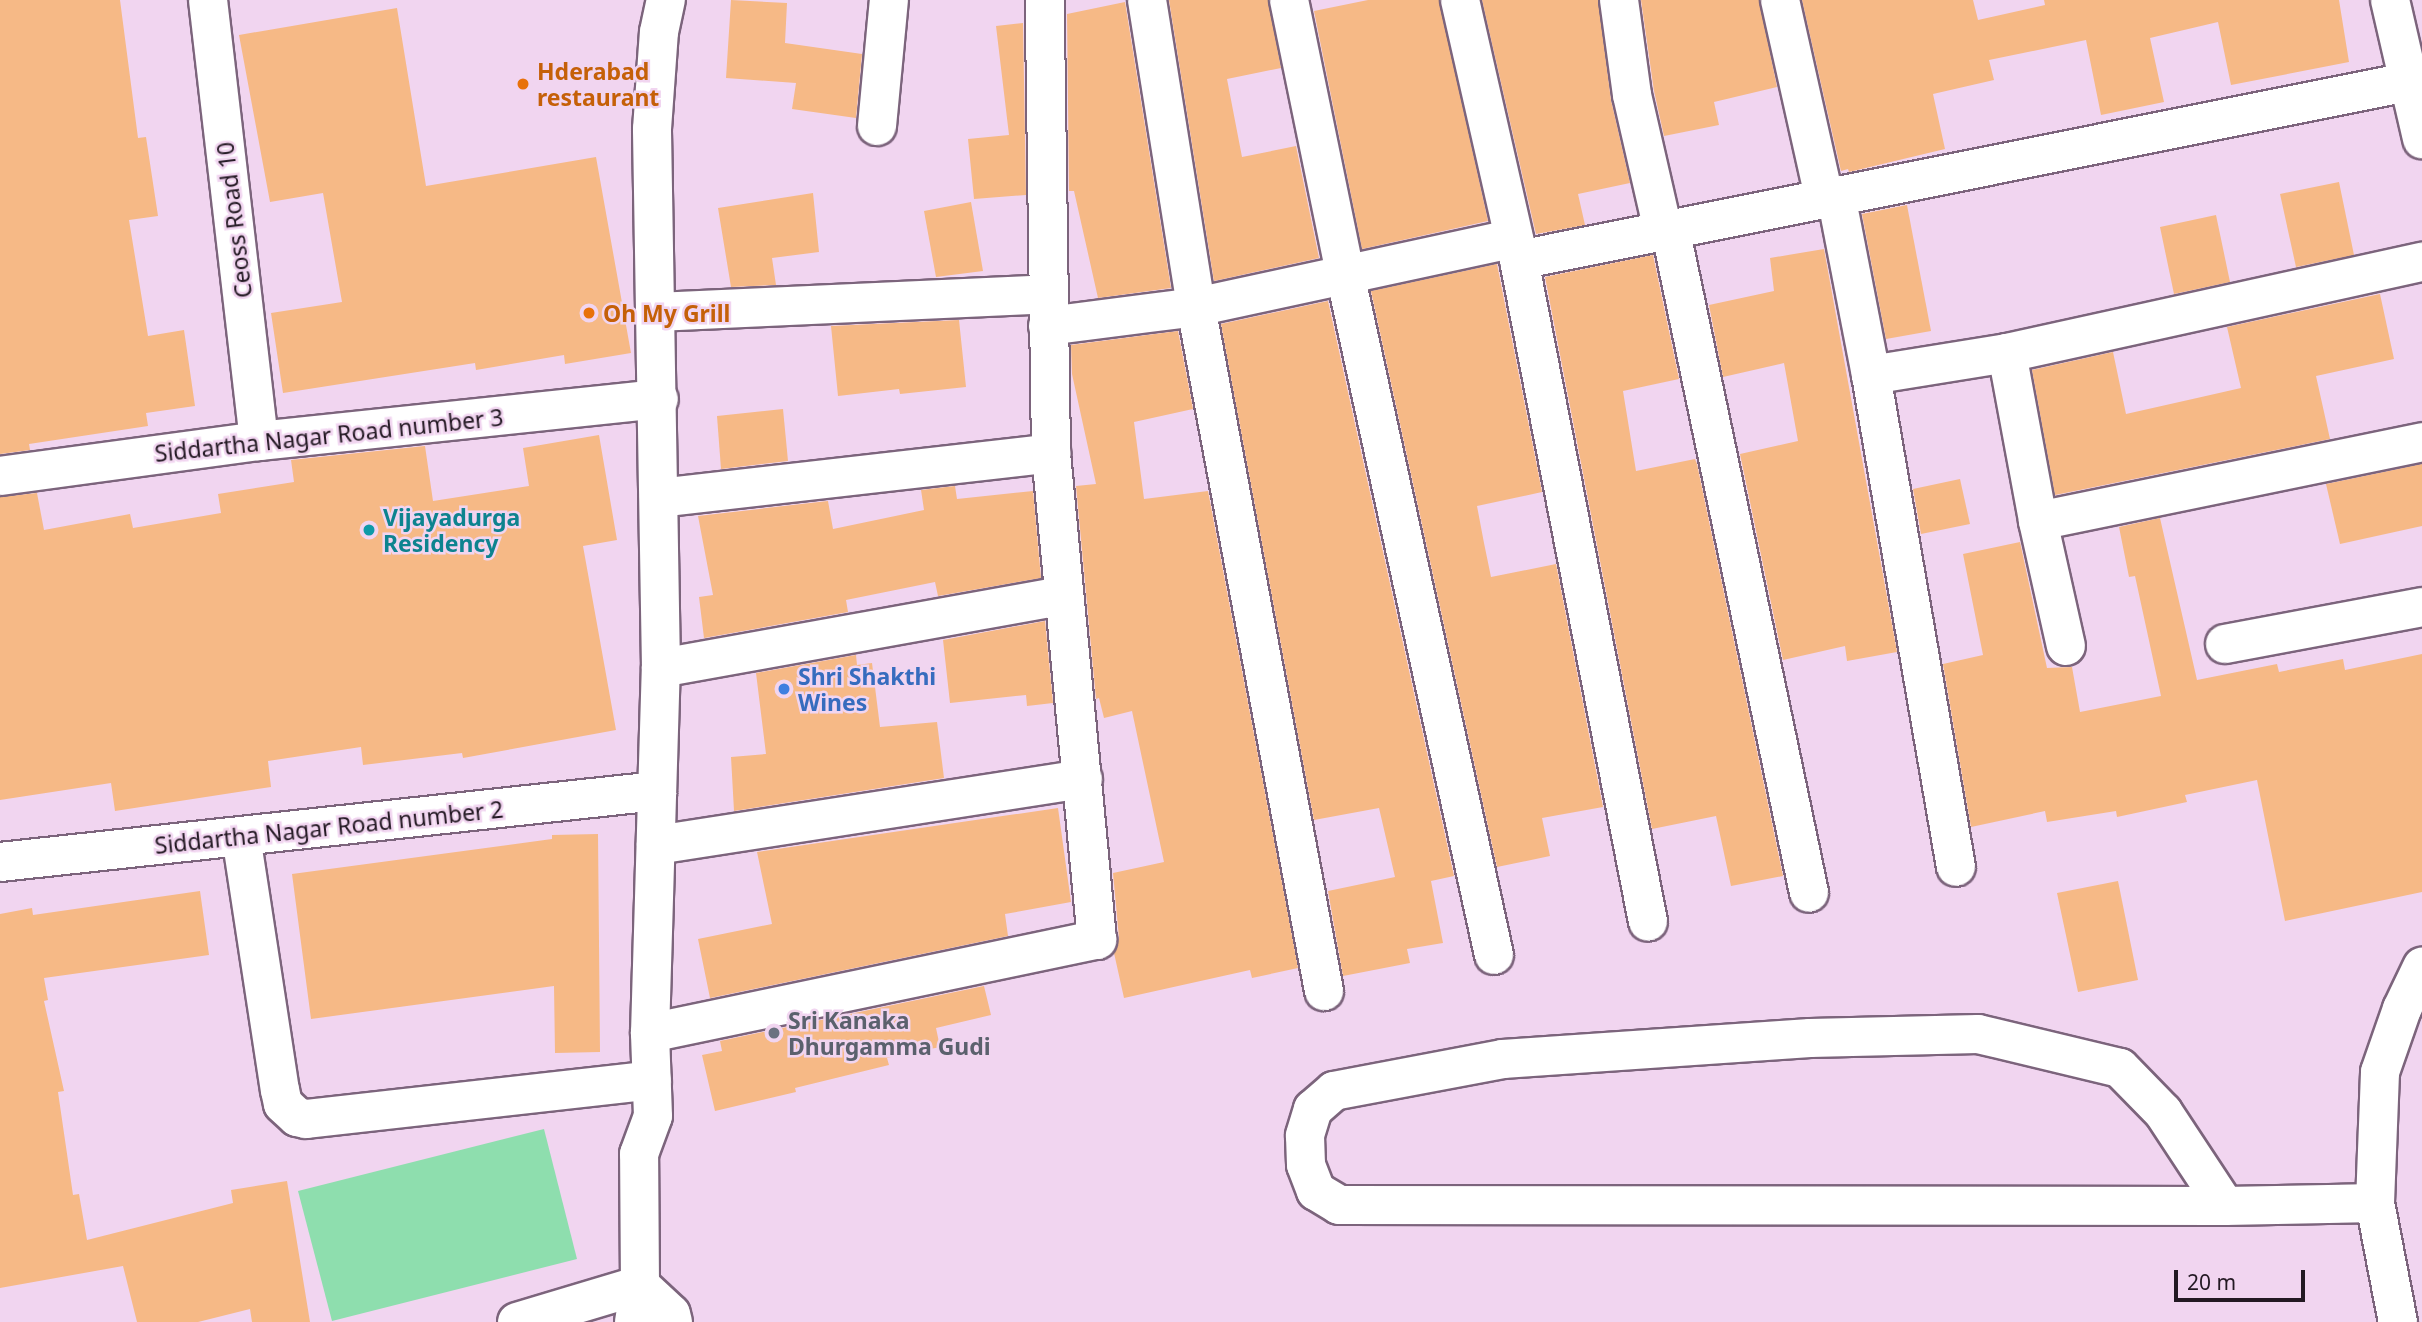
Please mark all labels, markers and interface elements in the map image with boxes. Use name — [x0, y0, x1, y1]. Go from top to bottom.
place label: Hderabad restaurant — [537, 57, 659, 111]
marker: Hderabad restaurant — [515, 76, 531, 92]
street label: Ceoss Road 10 — [211, 140, 257, 300]
place label: Oh My Grill — [603, 299, 730, 327]
marker: Oh My Grill — [581, 305, 597, 321]
street label: Siddartha Nagar Road number 3 — [153, 403, 505, 467]
place label: Vijayadurga Residency — [383, 503, 520, 557]
marker: Vijayadurga Residency — [361, 522, 377, 538]
place label: Shri Shakthi Wines — [798, 662, 936, 716]
marker: Shri Shakthi Wines — [776, 681, 792, 697]
street label: Siddartha Nagar Road number 2 — [153, 795, 505, 859]
place label: Sri Kanaka Dhurgamma Gudi — [788, 1006, 991, 1060]
marker: Sri Kanaka Dhurgamma Gudi — [766, 1025, 782, 1041]
scale bar — [2177, 1256, 2308, 1300]
text: 20 m — [2187, 1268, 2236, 1296]

